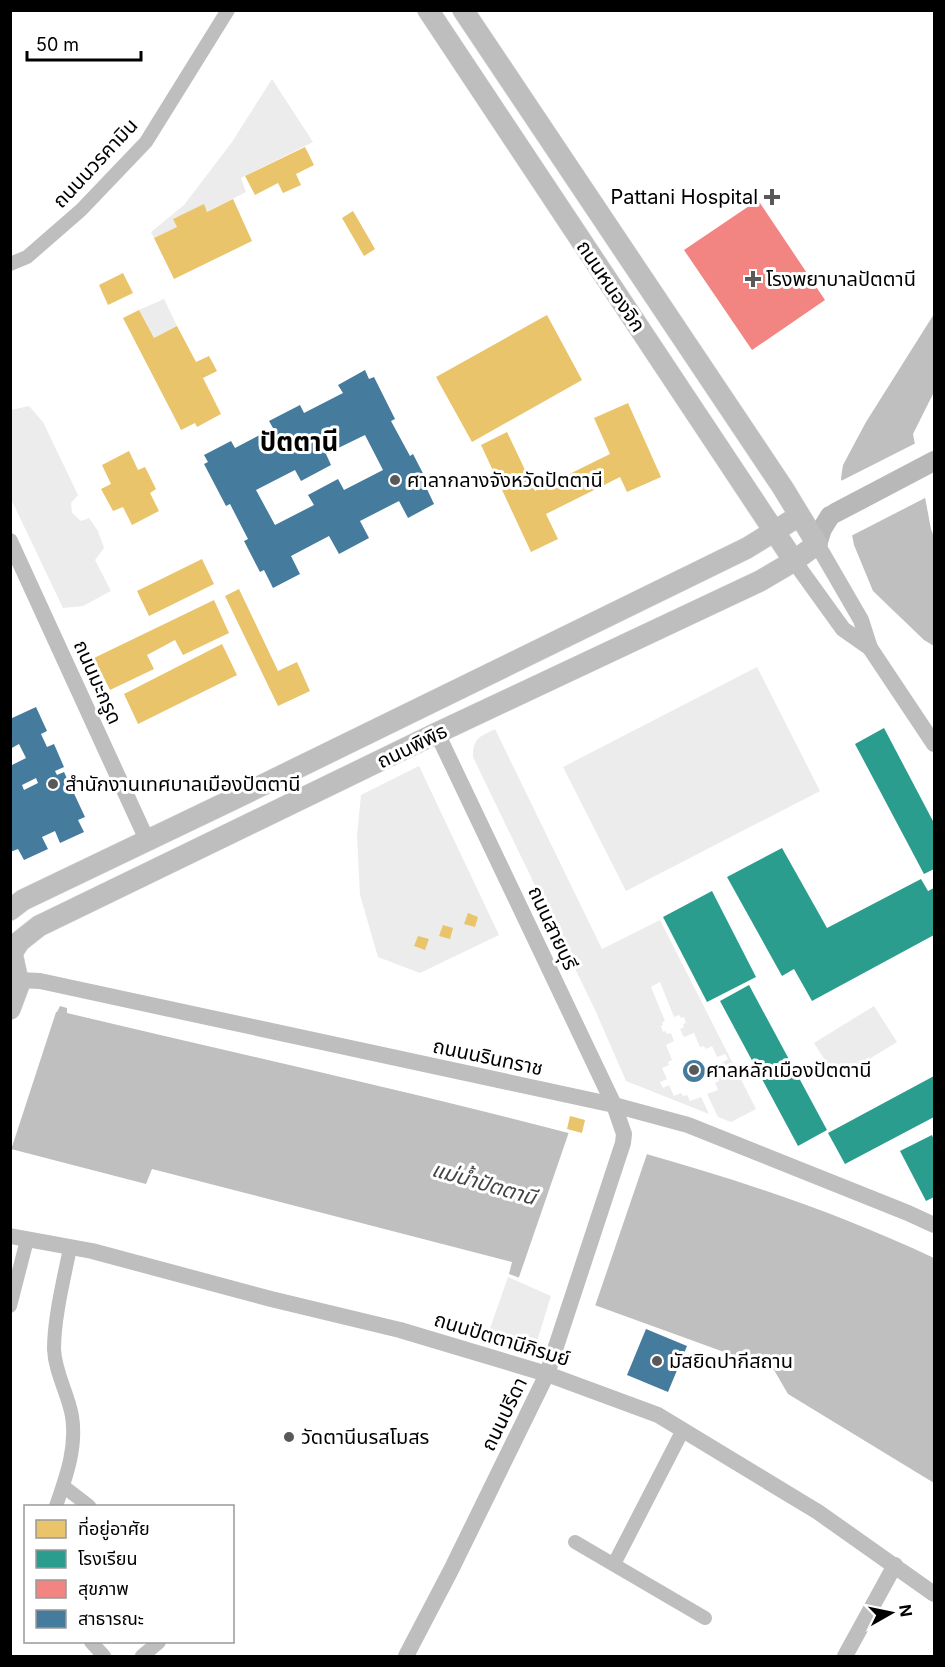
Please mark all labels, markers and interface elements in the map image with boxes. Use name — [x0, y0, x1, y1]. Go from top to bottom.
scale bar — [27, 24, 141, 62]
text: 50 m — [36, 34, 79, 55]
street label: ถนนนวรคามิน — [48, 113, 142, 213]
place label: Pattani Hospital — [611, 185, 758, 209]
marker: Pattani Hospital — [763, 188, 781, 206]
street label: ถนนหนองจิก — [572, 236, 650, 336]
place label: โรงพยาบาลปัตตานี — [766, 267, 916, 291]
marker: โรงพยาบาลปัตตานี — [744, 270, 762, 288]
district label: ปัตตานี — [260, 426, 338, 457]
place label: ศาลากลางจังหวัดปัตตานี — [407, 468, 603, 492]
marker: ศาลากลางจังหวัดปัตตานี — [388, 473, 402, 487]
street label: ถนนมะกรูด — [68, 636, 127, 728]
street label: ถนนพิพิธ — [373, 719, 451, 773]
place label: สำนักงานเทศบาลเมืองปัตตานี — [65, 772, 301, 796]
marker: สำนักงานเทศบาลเมืองปัตตานี — [46, 777, 60, 791]
street label: ถนนสายบุรี — [523, 882, 583, 974]
street label: ถนนนรินทราช — [431, 1034, 545, 1080]
place label: ศาลหลักเมืองปัตตานี — [706, 1058, 872, 1082]
marker: ศาลหลักเมืองปัตตานี — [687, 1063, 701, 1077]
water label: แม่น้ำปัตตานี — [429, 1154, 542, 1211]
street label: ถนนปัตตานีภิรมย์ — [431, 1307, 573, 1371]
place label: มัสยิดปากีสถาน — [669, 1349, 793, 1373]
marker: มัสยิดปากีสถาน — [650, 1354, 664, 1368]
street label: ถนนปรีดา — [476, 1373, 532, 1455]
place label: วัดตานีนรสโมสร — [301, 1425, 429, 1449]
marker: วัดตานีนรสโมสร — [282, 1430, 296, 1444]
legend — [24, 1505, 234, 1643]
text: ที่อยู่อาศัย — [78, 1516, 150, 1541]
text: โรงเรียน — [78, 1548, 137, 1569]
text: สุขภาพ — [78, 1578, 129, 1600]
north arrow — [861, 1583, 921, 1643]
text: N — [895, 1603, 917, 1618]
text: สาธารณะ — [78, 1608, 144, 1629]

